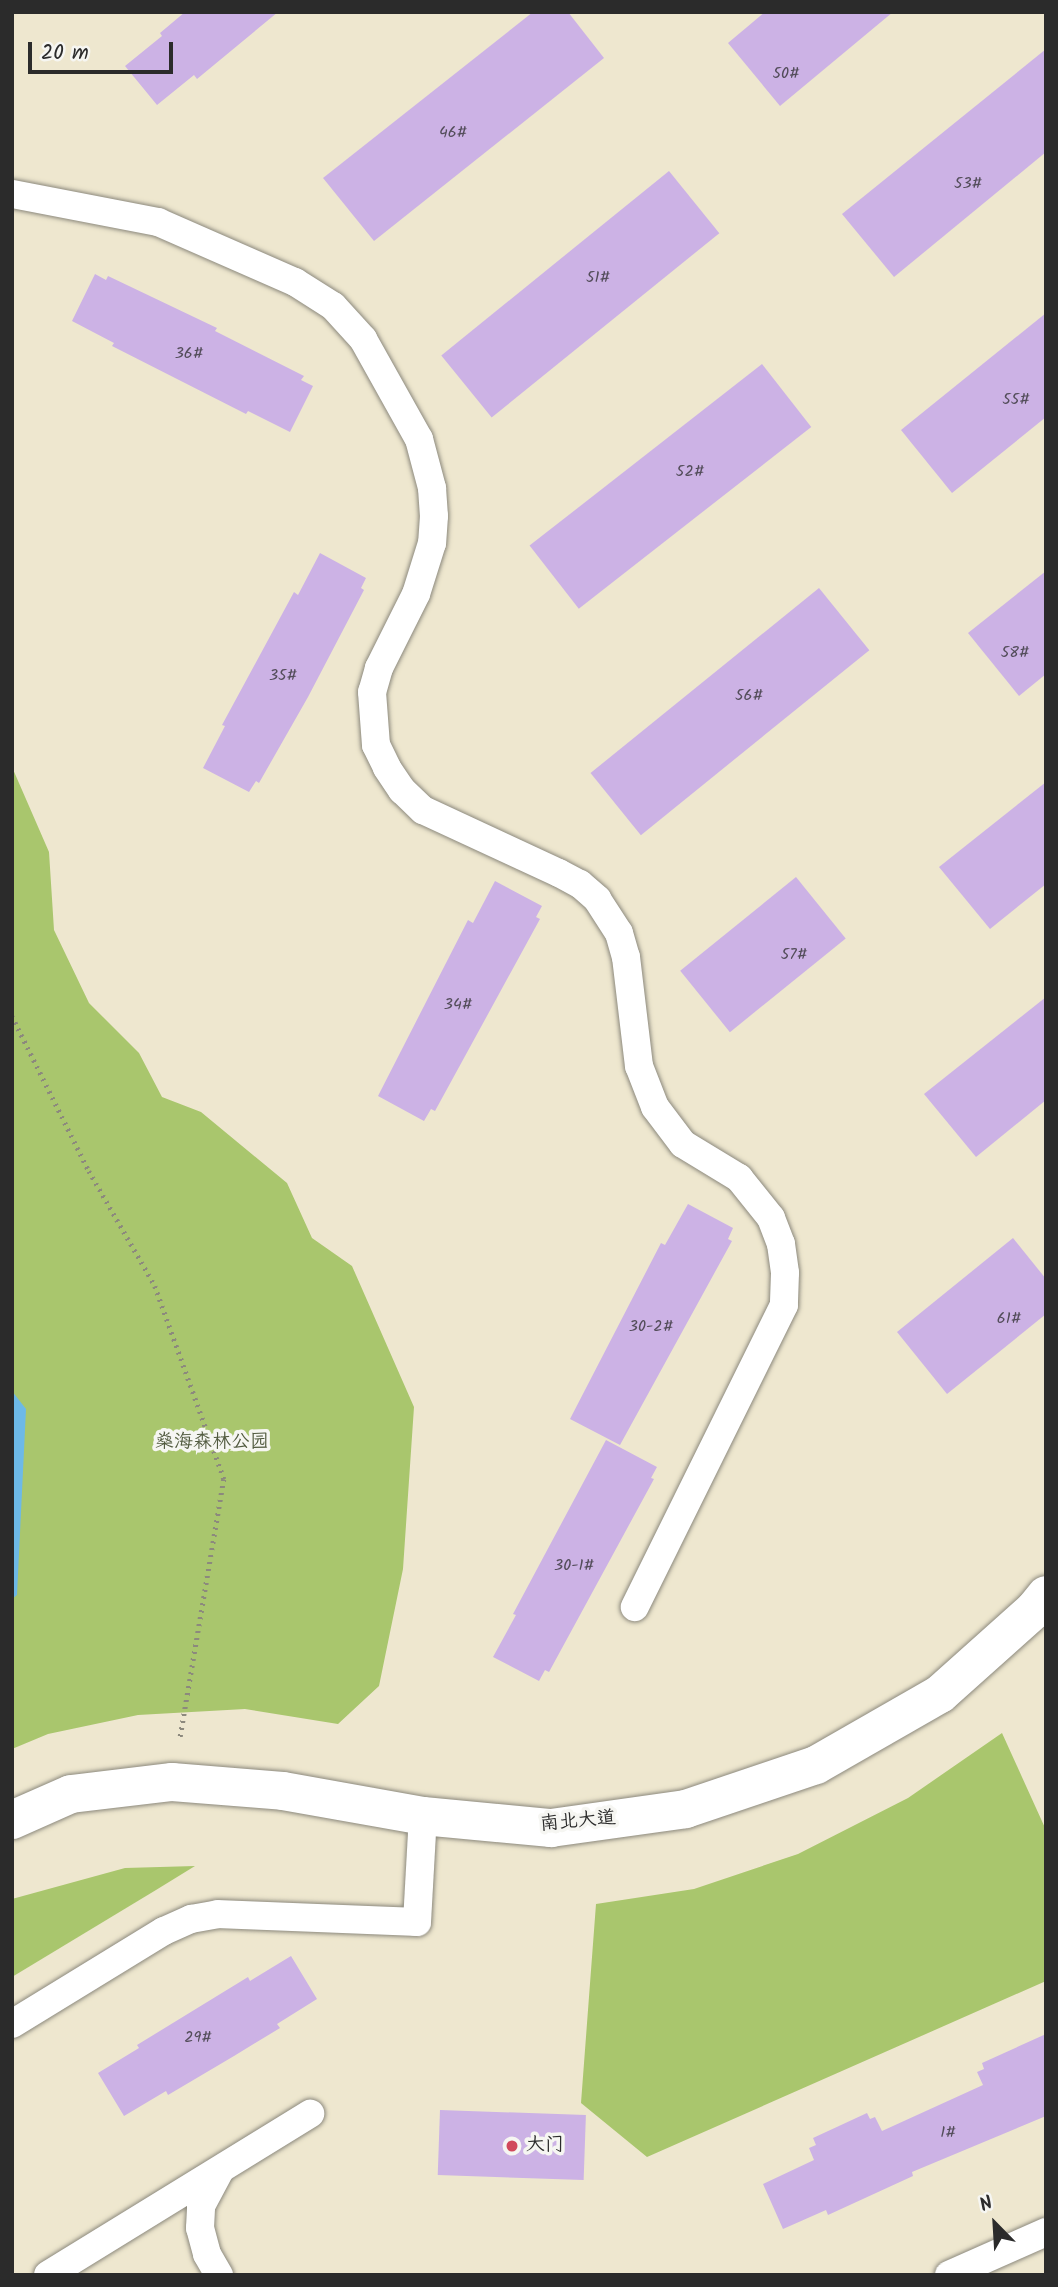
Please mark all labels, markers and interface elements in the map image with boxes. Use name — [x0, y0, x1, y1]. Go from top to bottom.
scale bar — [32, 28, 177, 72]
text: 20 m — [41, 37, 89, 70]
house number: 50# — [772, 64, 800, 84]
house number: 46# — [439, 123, 467, 143]
house number: 53# — [954, 174, 982, 194]
house number: 51# — [586, 268, 610, 288]
house number: 36# — [175, 344, 203, 364]
house number: 55# — [1002, 390, 1030, 410]
house number: 52# — [676, 462, 704, 482]
house number: 58# — [1001, 643, 1029, 663]
house number: 35# — [269, 666, 297, 686]
house number: 56# — [735, 686, 763, 706]
house number: 57# — [781, 945, 807, 965]
house number: 34# — [444, 995, 472, 1015]
house number: 61# — [997, 1309, 1021, 1329]
house number: 30-2# — [629, 1317, 673, 1337]
park label: 燊海森林公园 — [155, 1432, 269, 1454]
house number: 30-1# — [554, 1556, 594, 1576]
street label: 南北大道 — [539, 1807, 617, 1837]
house number: 29# — [184, 2028, 212, 2048]
house number: 1# — [940, 2123, 956, 2143]
place label: 大门 — [526, 2135, 564, 2157]
marker: 大门 — [504, 2138, 520, 2154]
north arrow — [960, 2189, 1030, 2259]
text: N — [975, 2189, 998, 2221]

